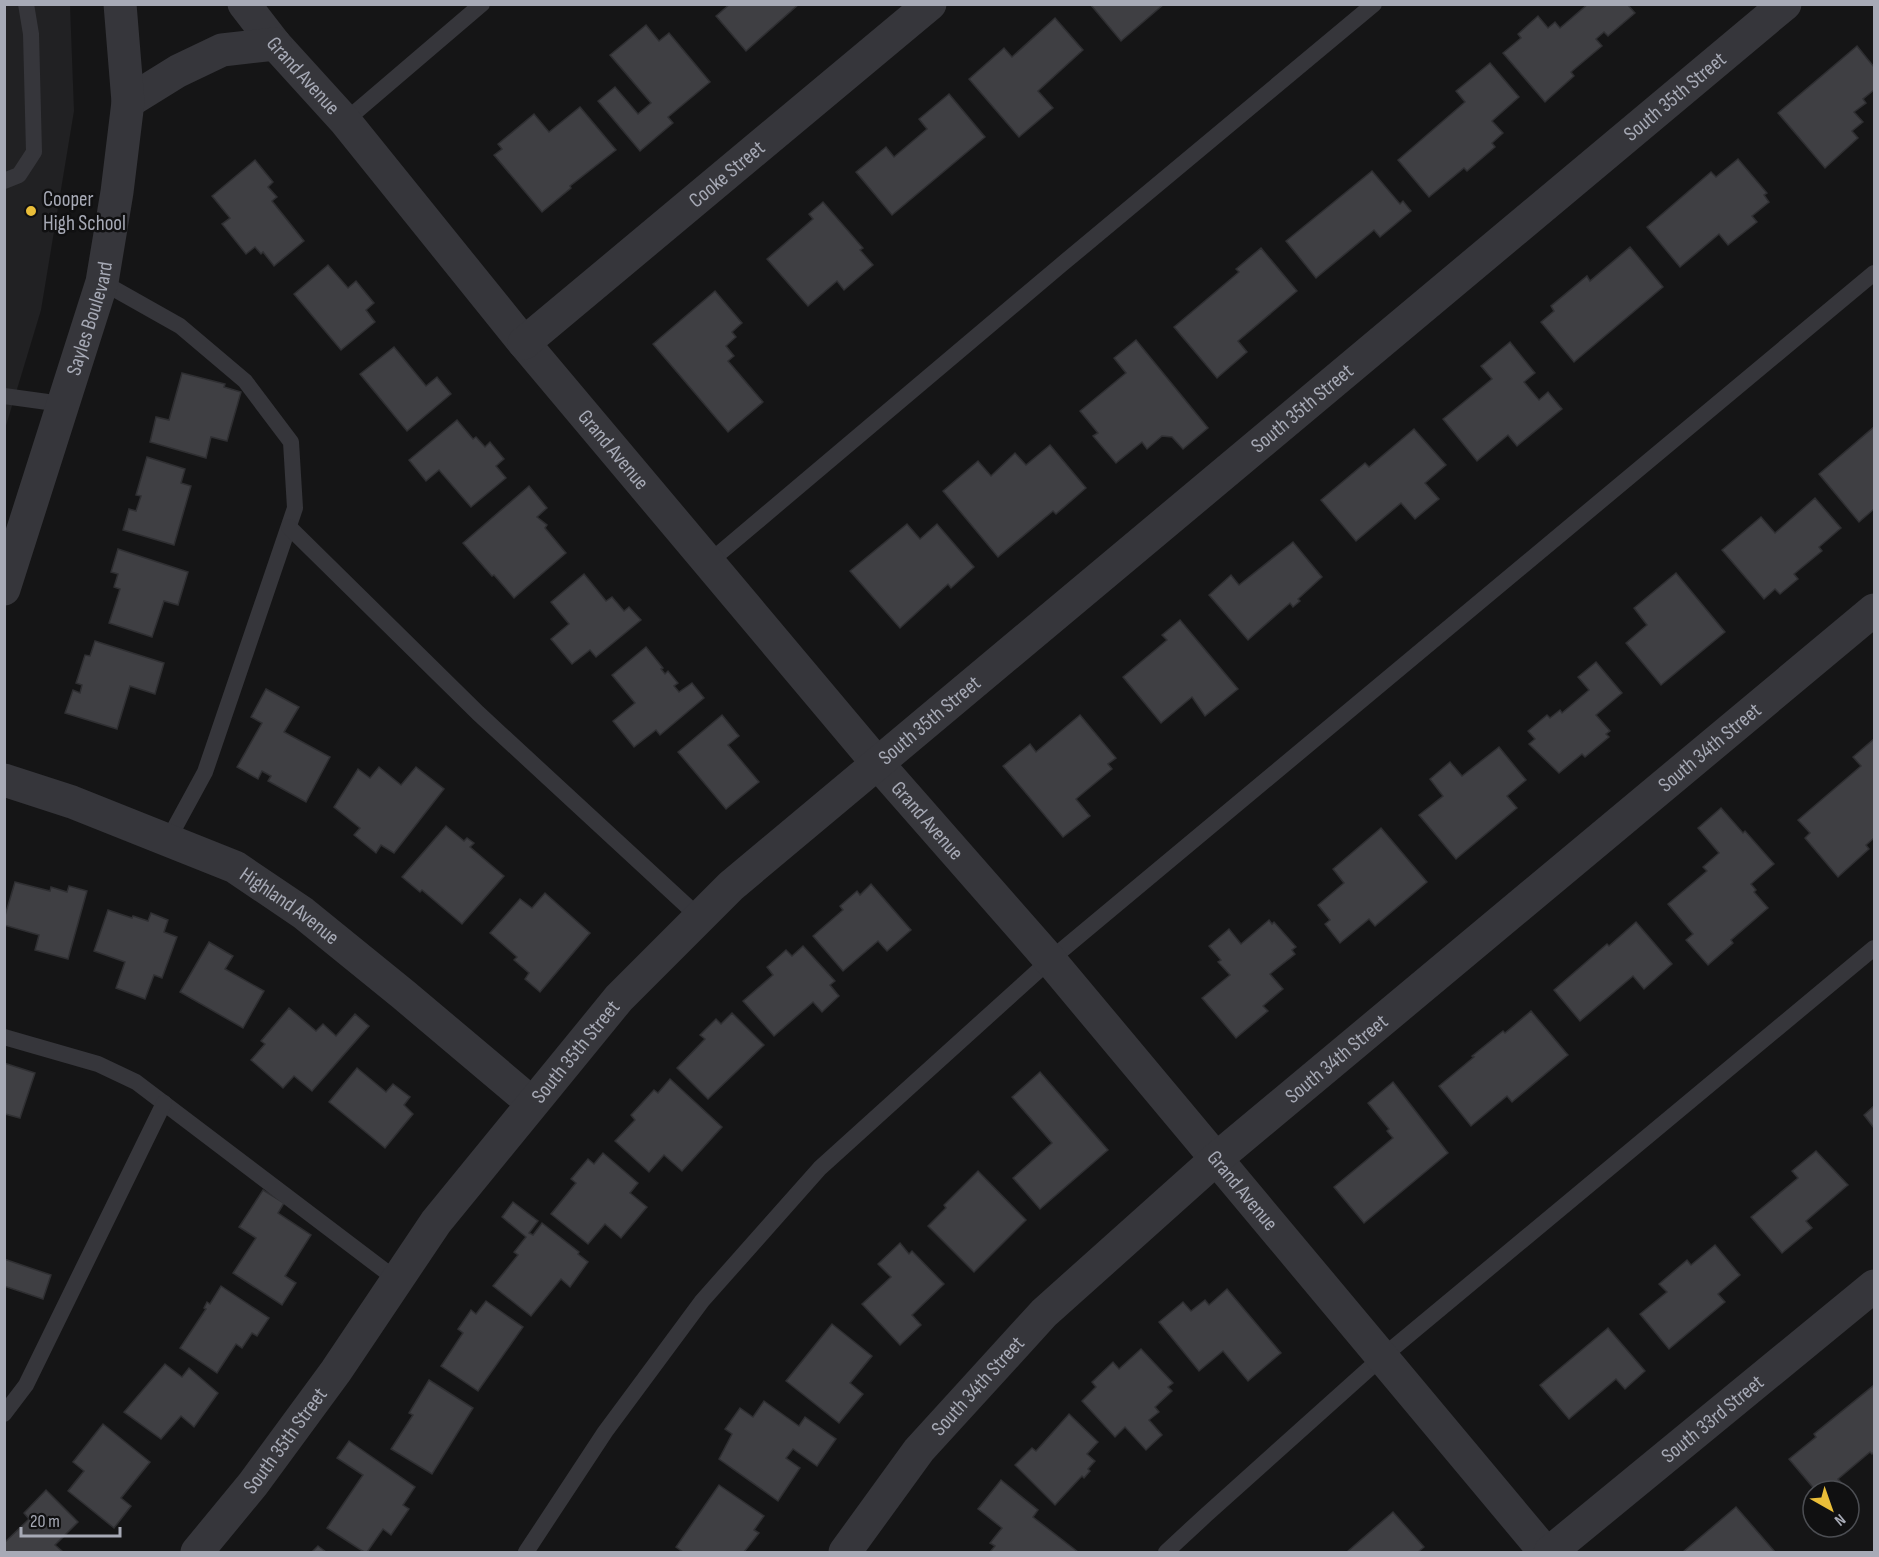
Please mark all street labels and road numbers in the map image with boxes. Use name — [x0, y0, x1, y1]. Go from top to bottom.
street label: Grand Avenue — [261, 32, 345, 120]
street label: South 35th Street — [1619, 46, 1731, 146]
street label: Cooke Street — [684, 135, 770, 213]
street label: Sayles Boulevard — [61, 260, 118, 378]
street label: South 35th Street — [1246, 358, 1358, 458]
street label: Grand Avenue — [573, 404, 654, 495]
street label: South 35th Street — [873, 670, 986, 770]
street label: South 34th Street — [1653, 697, 1766, 797]
street label: Grand Avenue — [886, 776, 969, 865]
street label: Highland Avenue — [235, 862, 344, 950]
street label: South 35th Street — [526, 995, 625, 1108]
street label: South 34th Street — [1280, 1009, 1393, 1109]
street label: Grand Avenue — [1202, 1145, 1283, 1236]
street label: South 34th Street — [926, 1331, 1029, 1441]
street label: South 33rd Street — [1656, 1369, 1769, 1468]
street label: South 35th Street — [238, 1383, 332, 1499]

